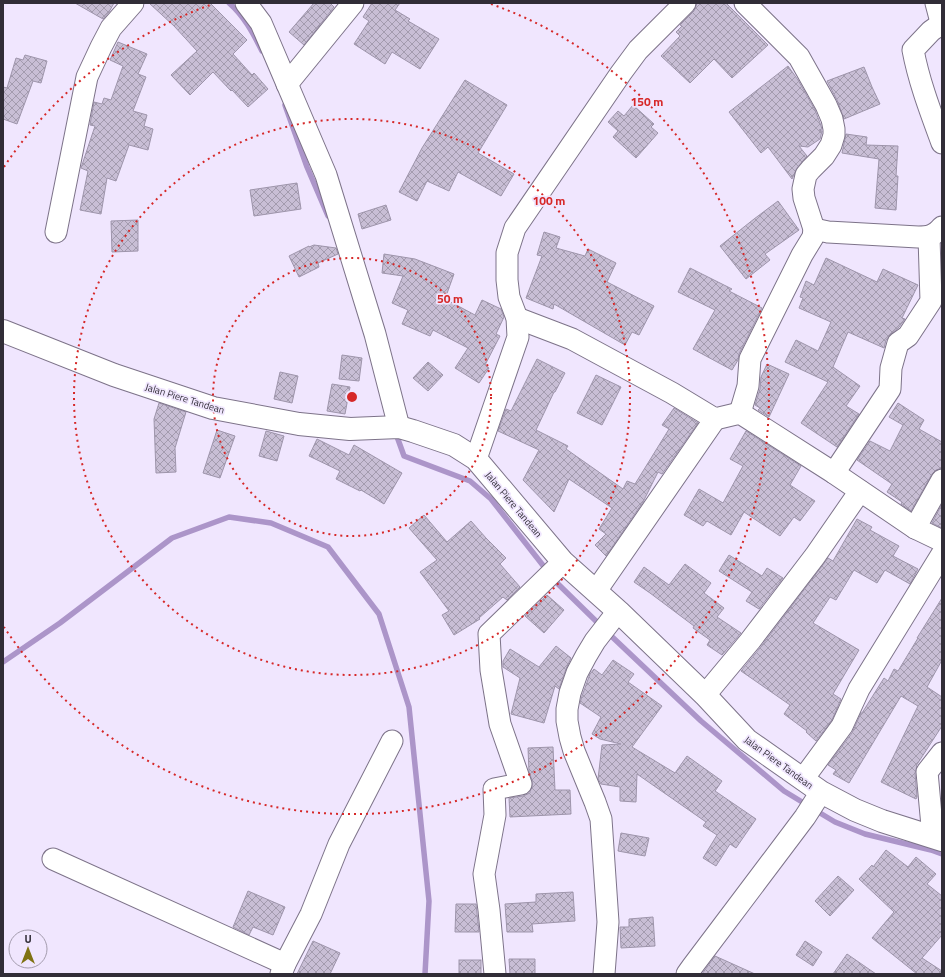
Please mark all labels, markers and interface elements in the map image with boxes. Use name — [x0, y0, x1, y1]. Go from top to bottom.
text: 150 m — [631, 92, 663, 111]
text: 100 m — [533, 191, 565, 210]
text: 50 m — [437, 289, 463, 308]
street label: Jalan Piere Tandean — [143, 379, 226, 418]
centre of rings — [345, 390, 359, 404]
street label: Jalan Piere Tandean — [482, 468, 546, 541]
street label: Jalan Piere Tandean — [741, 732, 816, 793]
north arrow — [8, 929, 48, 969]
text: U — [24, 931, 32, 947]

